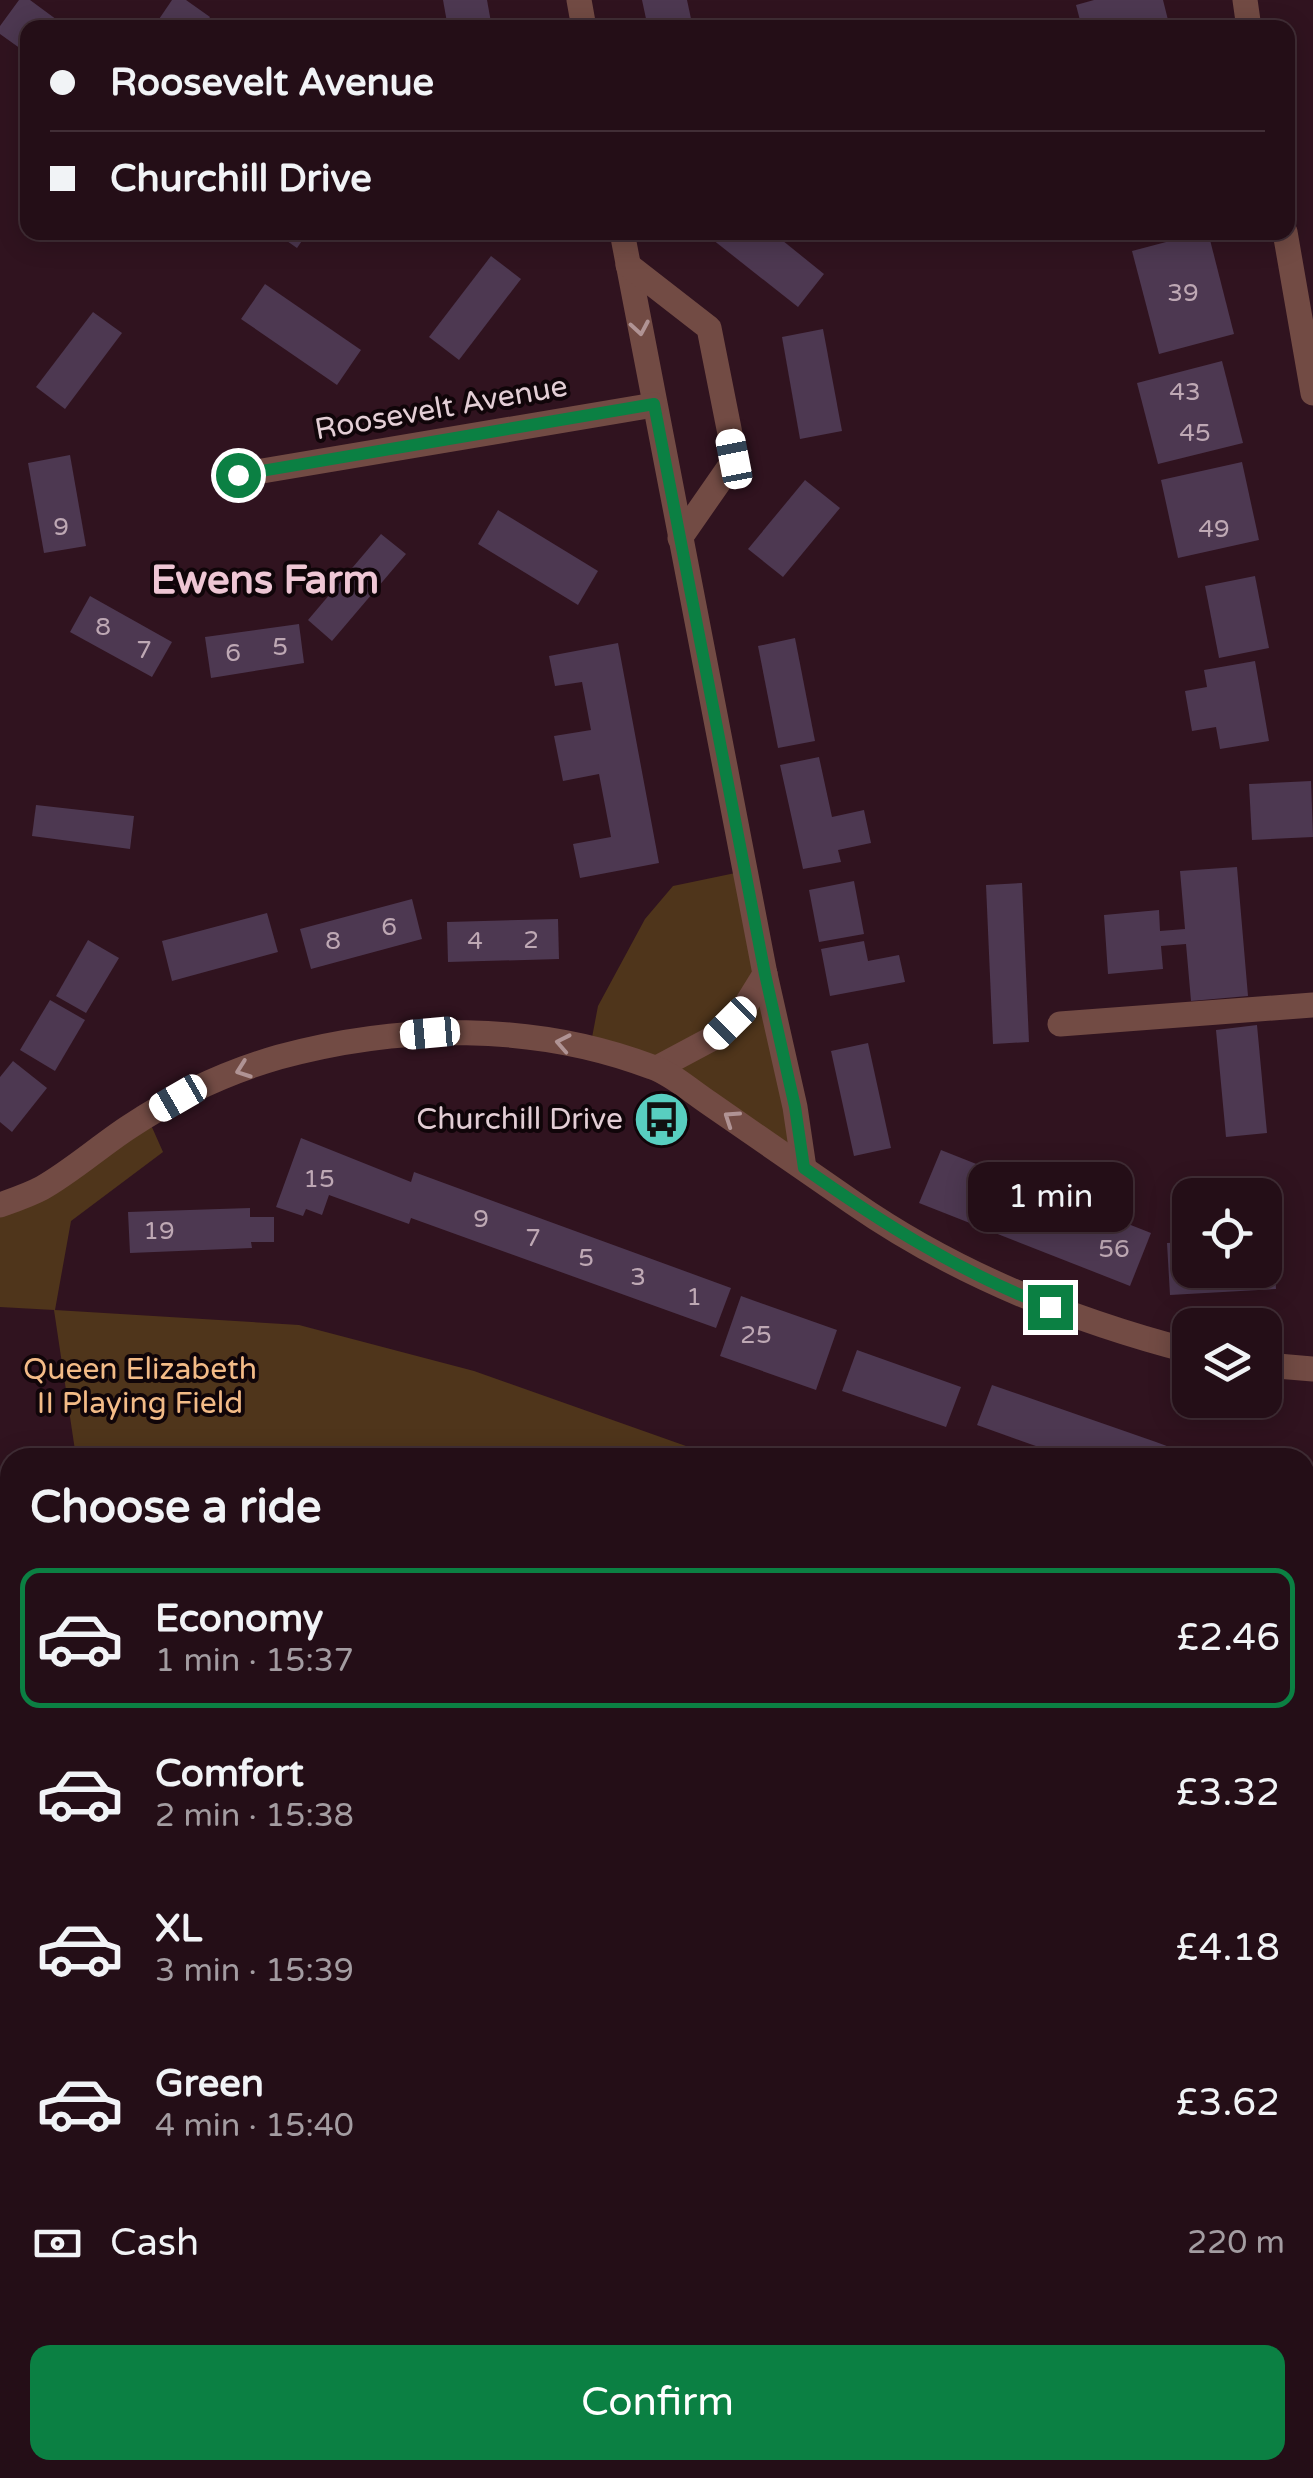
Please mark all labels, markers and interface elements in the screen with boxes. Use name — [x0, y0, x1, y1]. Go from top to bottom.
text: Roosevelt Avenue — [110, 60, 434, 106]
text: Churchill Drive — [110, 156, 372, 202]
house number: 39 — [1167, 278, 1199, 308]
one-way arrow — [629, 320, 650, 337]
street label: Roosevelt Avenue — [312, 368, 570, 448]
house number: 43 — [1169, 377, 1201, 407]
house number: 45 — [1179, 418, 1211, 448]
car — [714, 427, 754, 491]
route start — [216, 453, 261, 498]
house number: 9 — [53, 512, 69, 542]
house number: 49 — [1198, 514, 1230, 544]
district label: Ewens Farm — [151, 556, 379, 604]
house number: 8 — [95, 612, 111, 642]
house number: 5 — [272, 632, 288, 662]
house number: 7 — [136, 635, 152, 665]
house number: 6 — [225, 638, 241, 668]
house number: 6 — [381, 912, 397, 942]
house number: 2 — [523, 925, 539, 955]
house number: 8 — [325, 926, 341, 956]
house number: 4 — [467, 926, 483, 956]
car — [698, 991, 762, 1055]
car — [399, 1015, 461, 1051]
one-way arrow — [554, 1034, 571, 1055]
one-way arrow — [235, 1058, 252, 1079]
car — [145, 1070, 211, 1126]
bus stop icon: Churchill Drive — [632, 1089, 692, 1149]
place label: Churchill Drive — [416, 1101, 623, 1138]
one-way arrow — [723, 1112, 742, 1130]
callout: 1 min — [968, 1162, 1132, 1232]
house number: 15 — [303, 1164, 335, 1194]
text: 1 min — [1008, 1178, 1093, 1216]
map controls — [1172, 1178, 1282, 1418]
button: locate — [1172, 1178, 1282, 1288]
house number: 9 — [473, 1204, 489, 1234]
house number: 19 — [143, 1216, 175, 1246]
house number: 7 — [525, 1223, 541, 1253]
house number: 56 — [1098, 1234, 1130, 1264]
house number: 5 — [578, 1243, 594, 1273]
house number: 3 — [630, 1262, 646, 1292]
house number: 1 — [686, 1282, 702, 1312]
route end — [1028, 1285, 1073, 1330]
button: layers — [1172, 1308, 1282, 1418]
house number: 25 — [740, 1320, 772, 1350]
park label: Queen Elizabeth II Playing Field — [23, 1351, 257, 1422]
text: Choose a ride — [30, 1481, 321, 1535]
icon: car — [35, 1593, 125, 1683]
text: Economy — [155, 1596, 323, 1642]
text: £2.46 — [1176, 1615, 1280, 1661]
text: 1 min · 15:37 — [155, 1642, 354, 1680]
icon: car — [35, 1748, 125, 1838]
text: Comfort — [155, 1751, 304, 1797]
text: £3.32 — [1176, 1770, 1280, 1816]
text: 2 min · 15:38 — [155, 1797, 354, 1835]
icon: car — [35, 1903, 125, 1993]
text: XL — [155, 1906, 202, 1952]
text: £4.18 — [1176, 1925, 1280, 1971]
text: 3 min · 15:39 — [155, 1952, 354, 1990]
icon: car — [35, 2058, 125, 2148]
text: Green — [155, 2061, 264, 2107]
text: £3.62 — [1176, 2080, 1280, 2126]
text: 4 min · 15:40 — [155, 2107, 354, 2145]
icon: cash — [30, 2216, 85, 2271]
text: Cash — [110, 2220, 199, 2266]
text: 220 m — [1187, 2224, 1285, 2262]
button: Confirm — [30, 2345, 1285, 2460]

